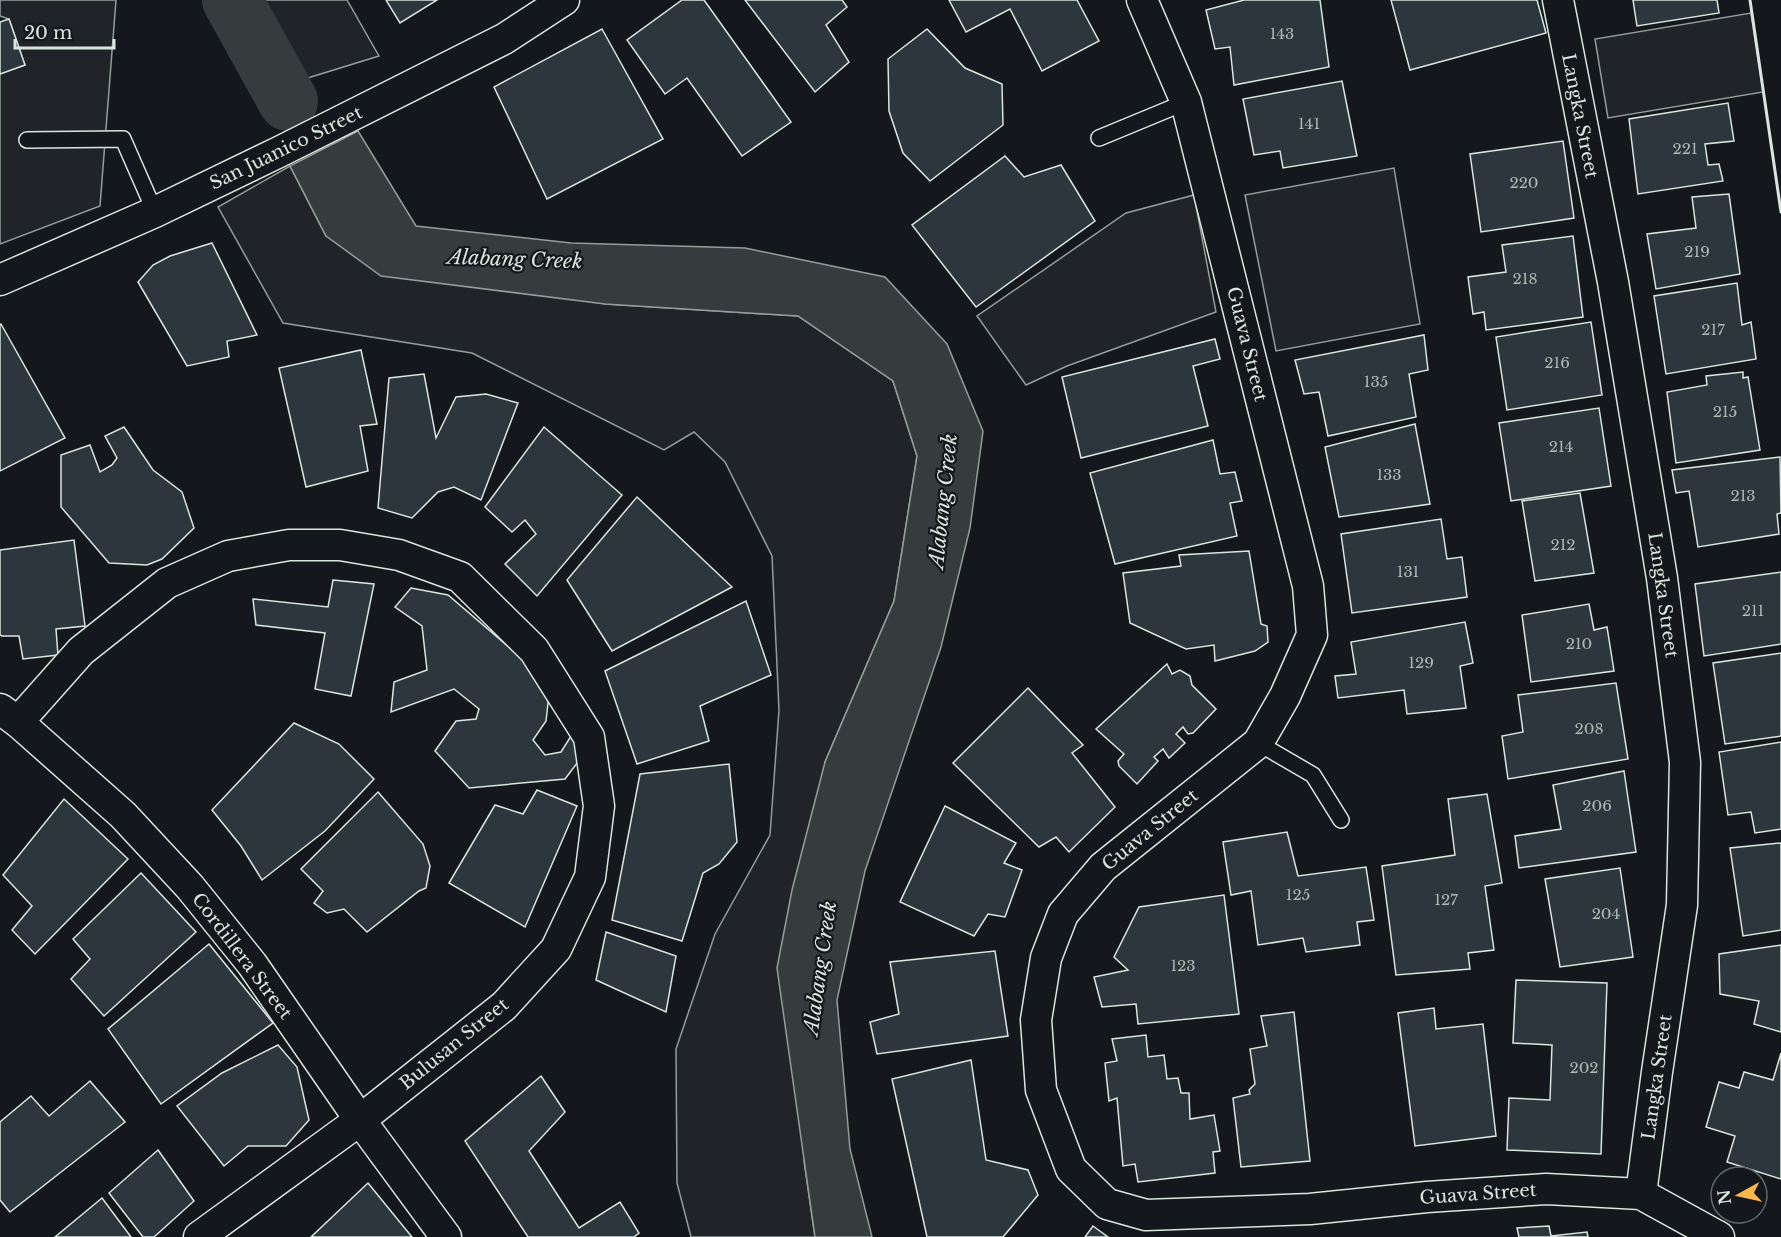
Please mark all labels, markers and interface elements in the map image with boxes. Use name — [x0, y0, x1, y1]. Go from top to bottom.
scale bar — [15, 12, 114, 50]
text: 20 m — [24, 22, 72, 44]
house number: 143 — [1270, 24, 1294, 43]
street label: Langka Street — [1557, 52, 1603, 180]
street label: San Juanico Street — [206, 101, 366, 195]
house number: 141 — [1298, 114, 1320, 133]
house number: 221 — [1672, 139, 1698, 158]
house number: 220 — [1509, 173, 1539, 192]
house number: 219 — [1684, 242, 1710, 261]
water label: Alabang Creek — [444, 245, 583, 273]
house number: 218 — [1512, 269, 1538, 288]
street label: Guava Street — [1222, 284, 1272, 404]
house number: 217 — [1701, 320, 1725, 339]
house number: 216 — [1544, 353, 1570, 372]
house number: 135 — [1364, 372, 1388, 391]
house number: 215 — [1713, 402, 1737, 421]
water label: Alabang Creek — [924, 433, 962, 572]
house number: 214 — [1549, 437, 1573, 456]
house number: 133 — [1376, 465, 1402, 484]
house number: 213 — [1730, 486, 1756, 505]
street label: Langka Street — [1643, 531, 1683, 659]
house number: 212 — [1550, 535, 1576, 554]
house number: 131 — [1397, 562, 1419, 581]
house number: 211 — [1742, 601, 1764, 620]
house number: 210 — [1566, 634, 1592, 653]
house number: 129 — [1408, 653, 1434, 672]
house number: 208 — [1574, 719, 1604, 738]
street label: Guava Street — [1098, 784, 1203, 875]
house number: 206 — [1582, 796, 1612, 815]
house number: 125 — [1286, 885, 1310, 904]
street label: Cordillera Street — [187, 888, 297, 1024]
house number: 127 — [1434, 890, 1458, 909]
water label: Alabang Creek — [798, 899, 841, 1039]
house number: 204 — [1592, 904, 1620, 923]
house number: 123 — [1170, 956, 1196, 975]
street label: Bulusan Street — [395, 993, 513, 1095]
street label: Langka Street — [1637, 1013, 1677, 1141]
house number: 202 — [1569, 1058, 1599, 1077]
north arrow — [1709, 1165, 1769, 1225]
street label: Guava Street — [1419, 1179, 1537, 1209]
text: N — [1713, 1188, 1735, 1206]

